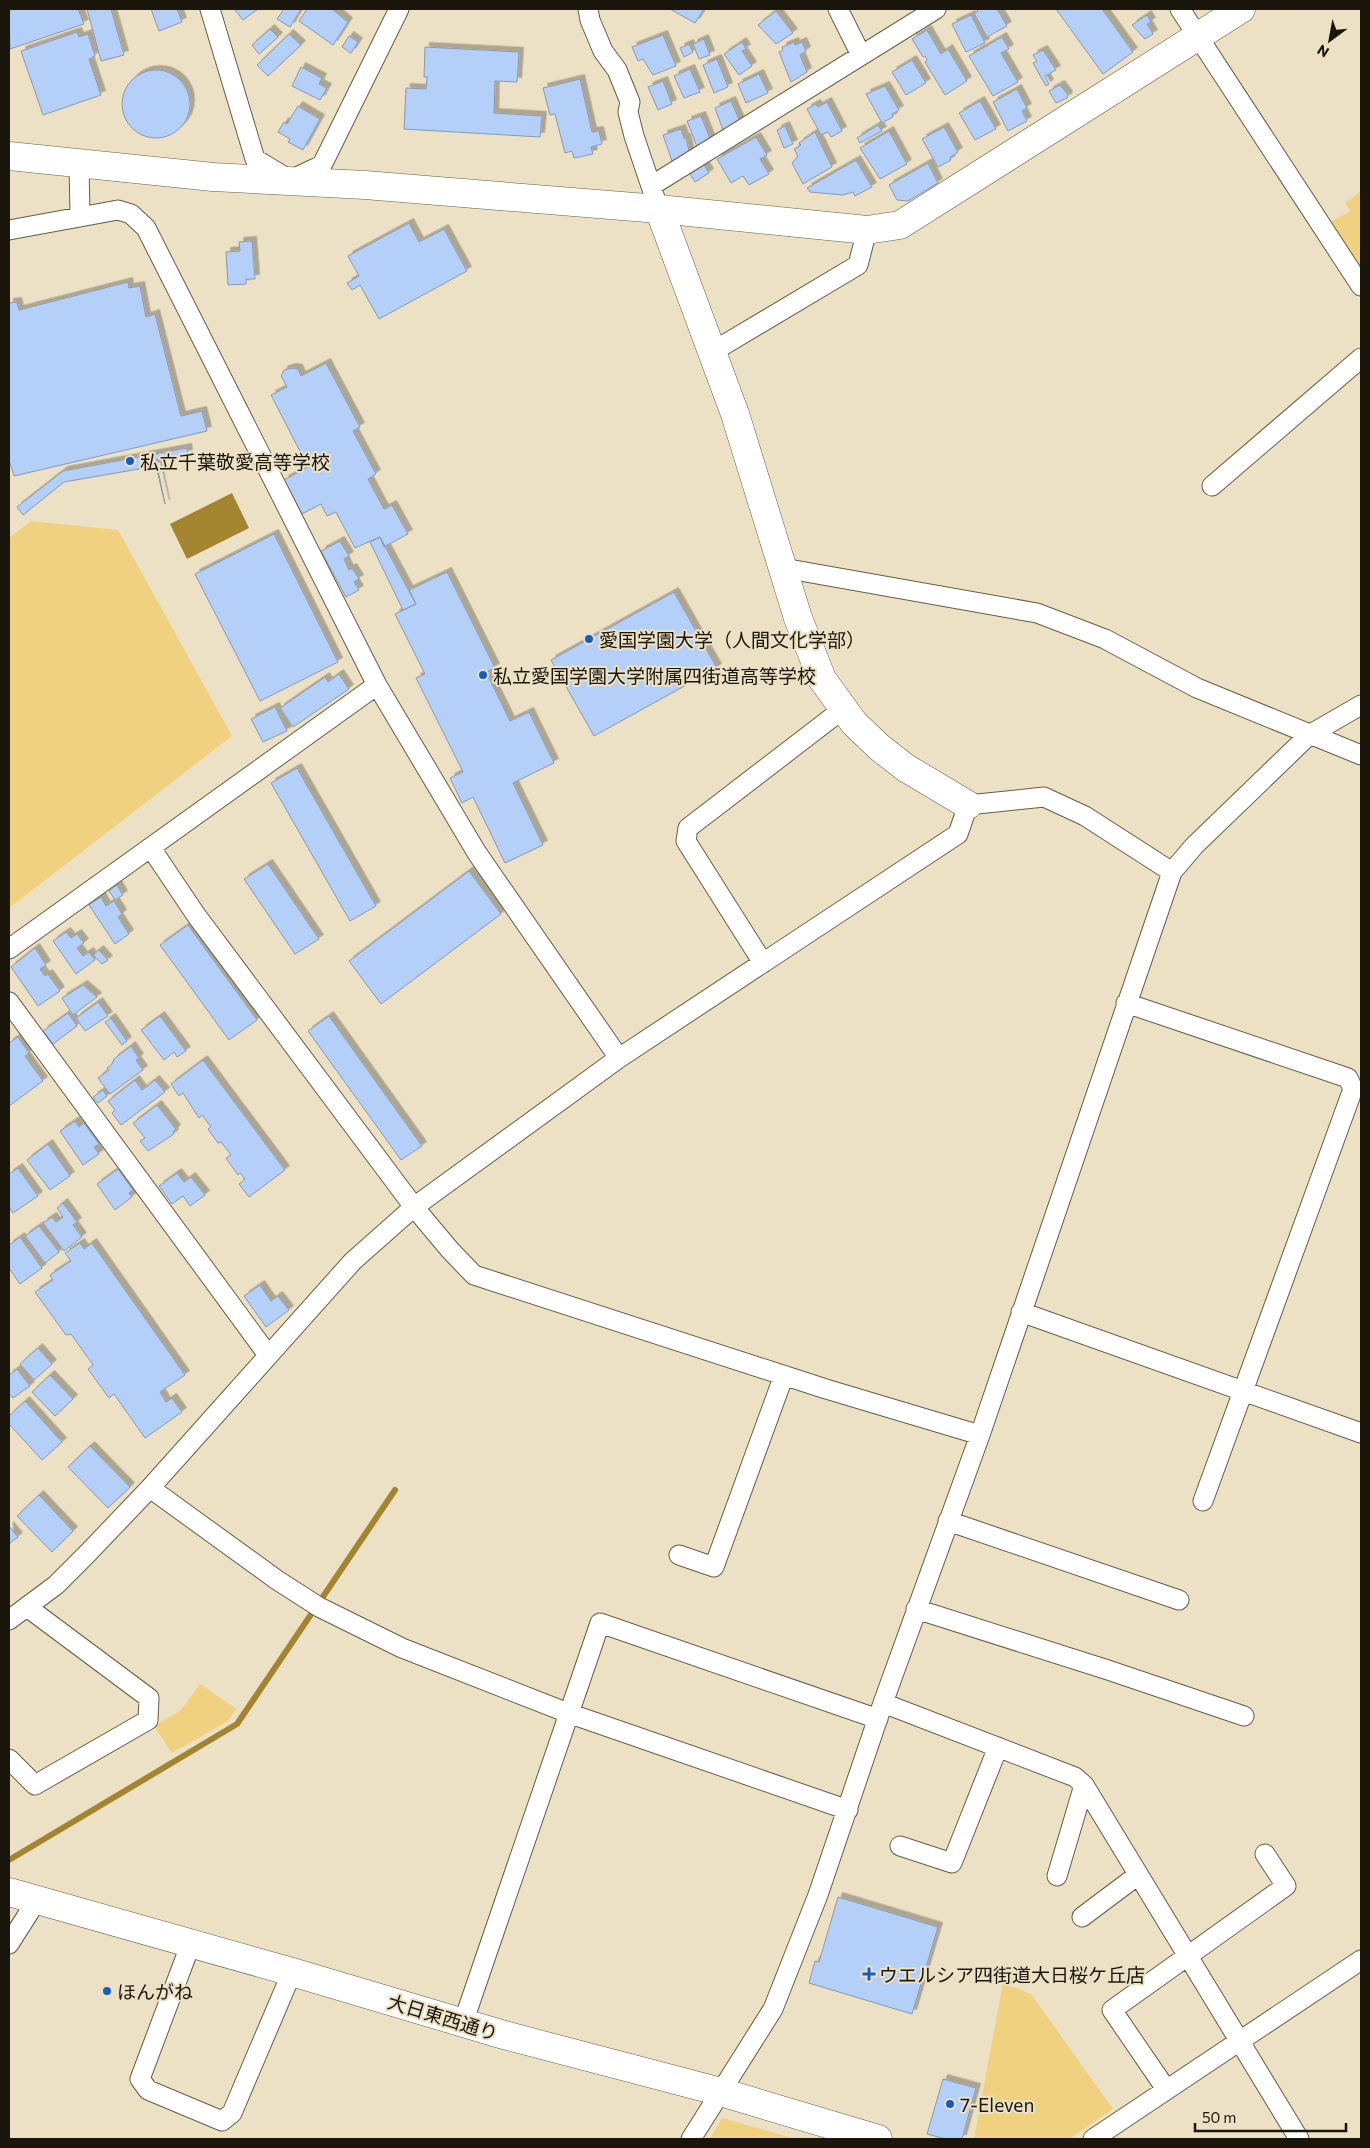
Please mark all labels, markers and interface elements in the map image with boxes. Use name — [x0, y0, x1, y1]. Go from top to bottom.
north arrow — [1305, 15, 1355, 65]
text: N — [1314, 41, 1332, 61]
place label: 私立千葉敬愛高等学校 — [140, 450, 330, 473]
marker: 私立千葉敬愛高等学校 — [124, 455, 136, 467]
place label: 愛国学園大学（人間文化学部） — [599, 628, 865, 651]
marker: 愛国学園大学（人間文化学部） — [583, 633, 595, 645]
place label: 私立愛国学園大学附属四街道高等学校 — [493, 664, 816, 687]
marker: 私立愛国学園大学附属四街道高等学校 — [477, 669, 489, 681]
place label: ウエルシア四街道大日桜ケ丘店 — [879, 1963, 1145, 1986]
marker: ウエルシア四街道大日桜ケ丘店 — [863, 1968, 875, 1980]
place label: ほんがね — [117, 1980, 193, 2003]
marker: ほんがね — [101, 1985, 113, 1997]
street label: 大日東西通り — [385, 1989, 501, 2045]
place label: 7-Eleven — [960, 2093, 1034, 2116]
marker: 7-Eleven — [944, 2098, 956, 2110]
scale bar — [1195, 2100, 1346, 2132]
text: 50 m — [1202, 2108, 1236, 2126]

